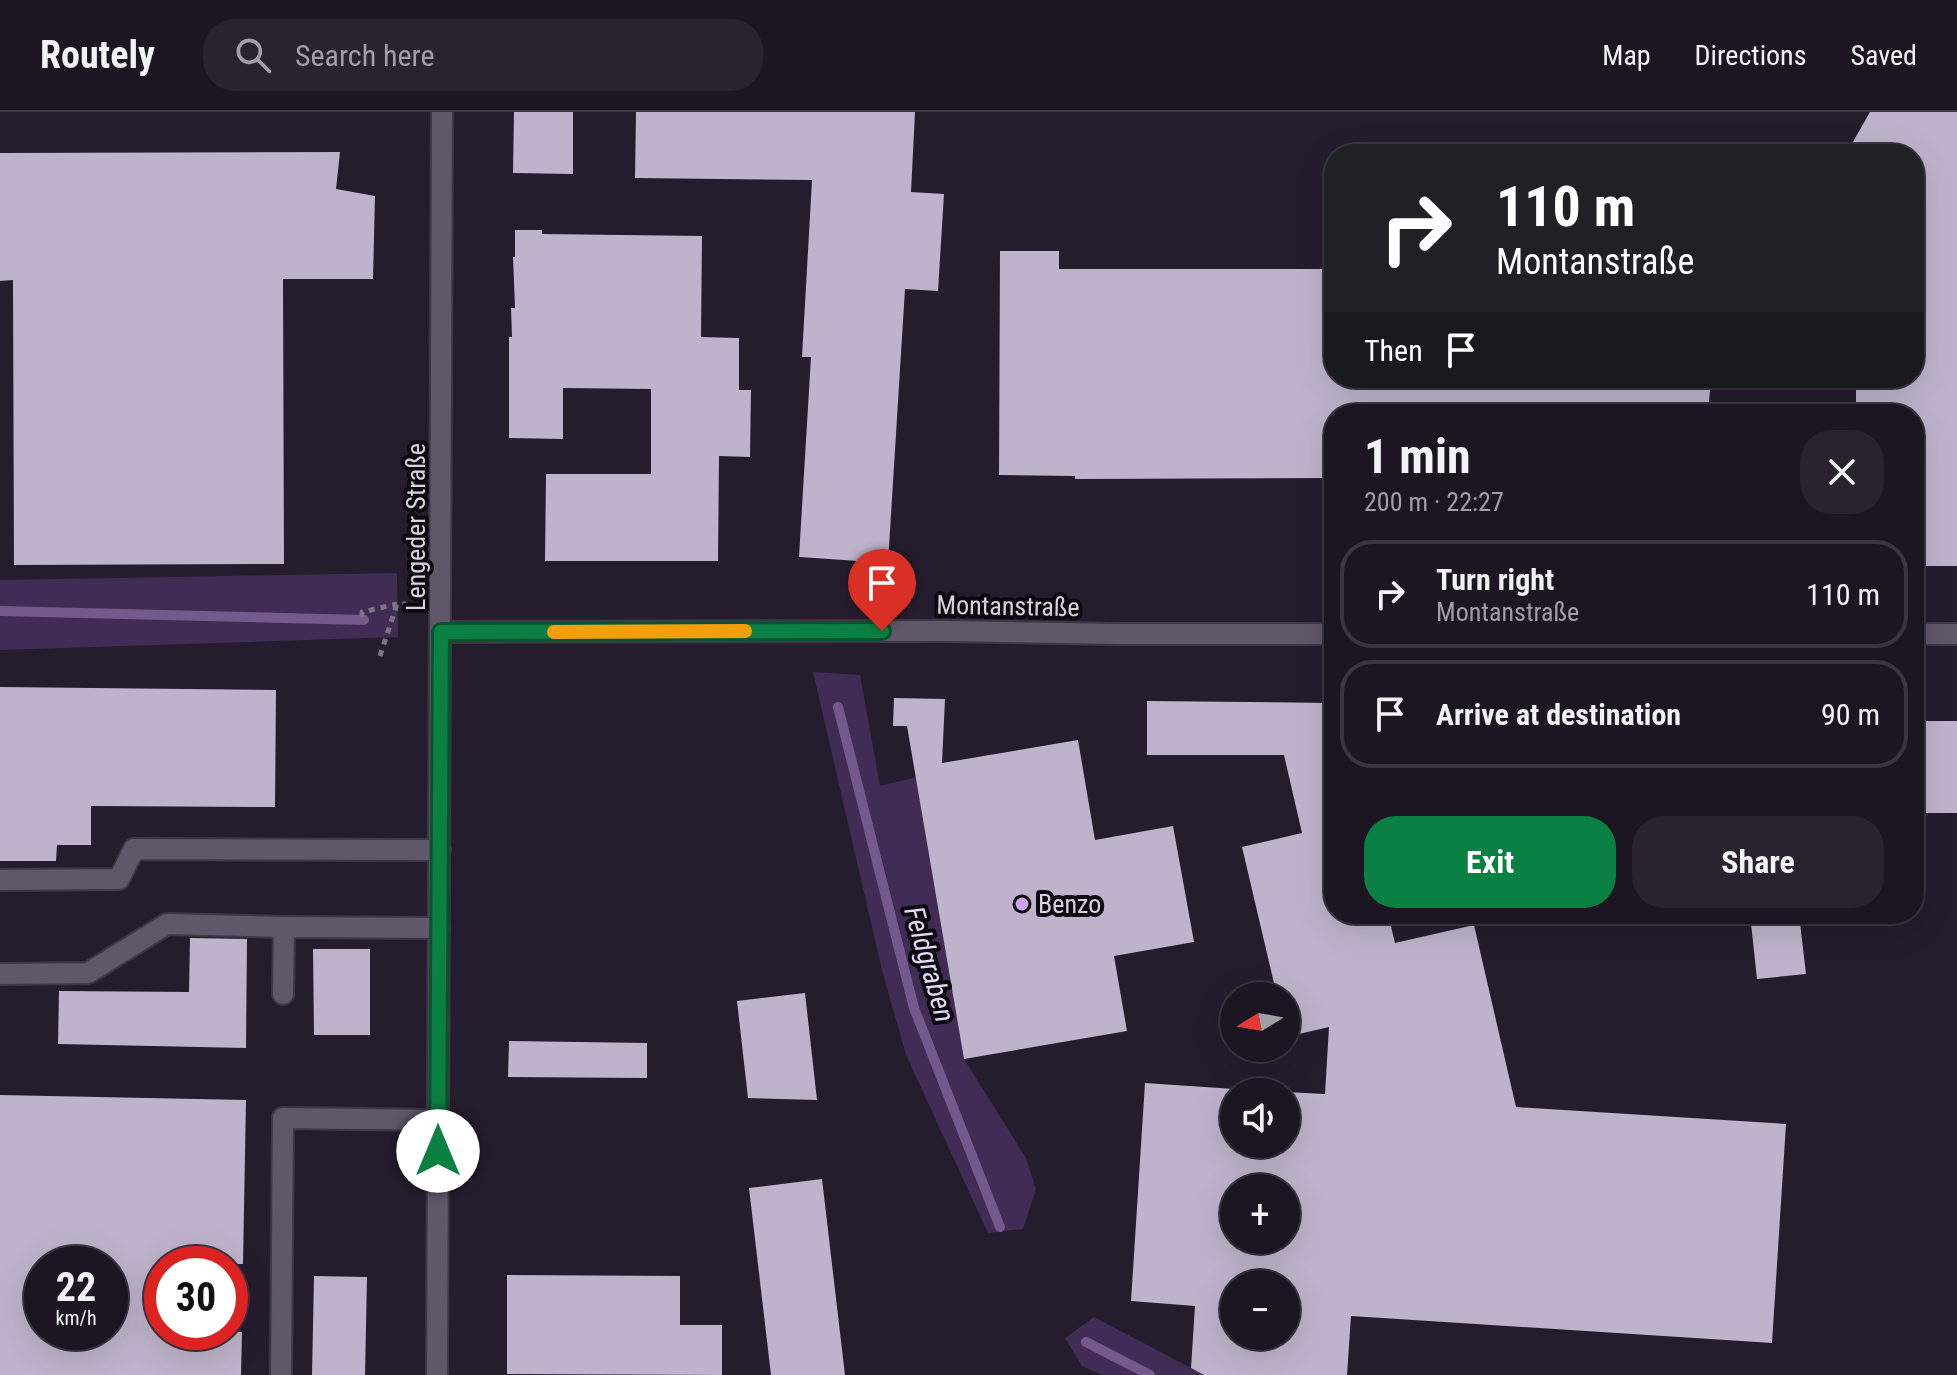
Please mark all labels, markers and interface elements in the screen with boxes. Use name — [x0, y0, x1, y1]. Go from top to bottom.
search box — [203, 19, 763, 91]
text: Routely — [40, 33, 155, 77]
icon: search — [231, 33, 275, 77]
text: Search here — [295, 38, 435, 73]
text: Map — [1602, 39, 1651, 72]
text: Directions — [1695, 39, 1806, 72]
text: Saved — [1850, 39, 1917, 72]
text: 110 m — [1496, 174, 1635, 240]
icon: right — [1364, 176, 1468, 280]
text: Montanstraße — [1496, 241, 1694, 283]
icon: arrive — [1439, 328, 1483, 372]
text: Then — [1364, 333, 1423, 368]
text: 1 min — [1364, 428, 1471, 485]
button: close — [1800, 430, 1884, 514]
street label: Lengeder Straße — [401, 443, 431, 611]
text: 200 m · 22:27 — [1364, 487, 1504, 517]
pin — [848, 549, 916, 631]
icon: arrive — [860, 561, 904, 605]
text: Turn right — [1436, 562, 1554, 597]
icon: right — [1368, 572, 1412, 616]
text: 110 m — [1806, 577, 1880, 612]
street label: Montanstraße — [936, 590, 1080, 622]
text: Montanstraße — [1436, 597, 1579, 627]
icon: arrive — [1368, 692, 1412, 736]
text: Arrive at destination — [1436, 697, 1681, 732]
text: 90 m — [1821, 697, 1880, 732]
button: Exit — [1364, 816, 1616, 908]
button: Share — [1632, 816, 1884, 908]
place label: Benzo — [1038, 889, 1101, 919]
marker: Benzo — [1013, 895, 1031, 913]
water label: Feldgraben — [897, 903, 962, 1026]
north arrow — [1220, 982, 1300, 1062]
map controls — [1220, 982, 1300, 1350]
button: sound — [1220, 1078, 1300, 1158]
position arrow — [396, 1109, 480, 1193]
button: + — [1220, 1174, 1300, 1254]
speed limit sign: 30 — [144, 1246, 248, 1350]
text: 22 — [56, 1264, 96, 1311]
button: − — [1220, 1270, 1300, 1350]
text: km/h — [55, 1306, 97, 1330]

